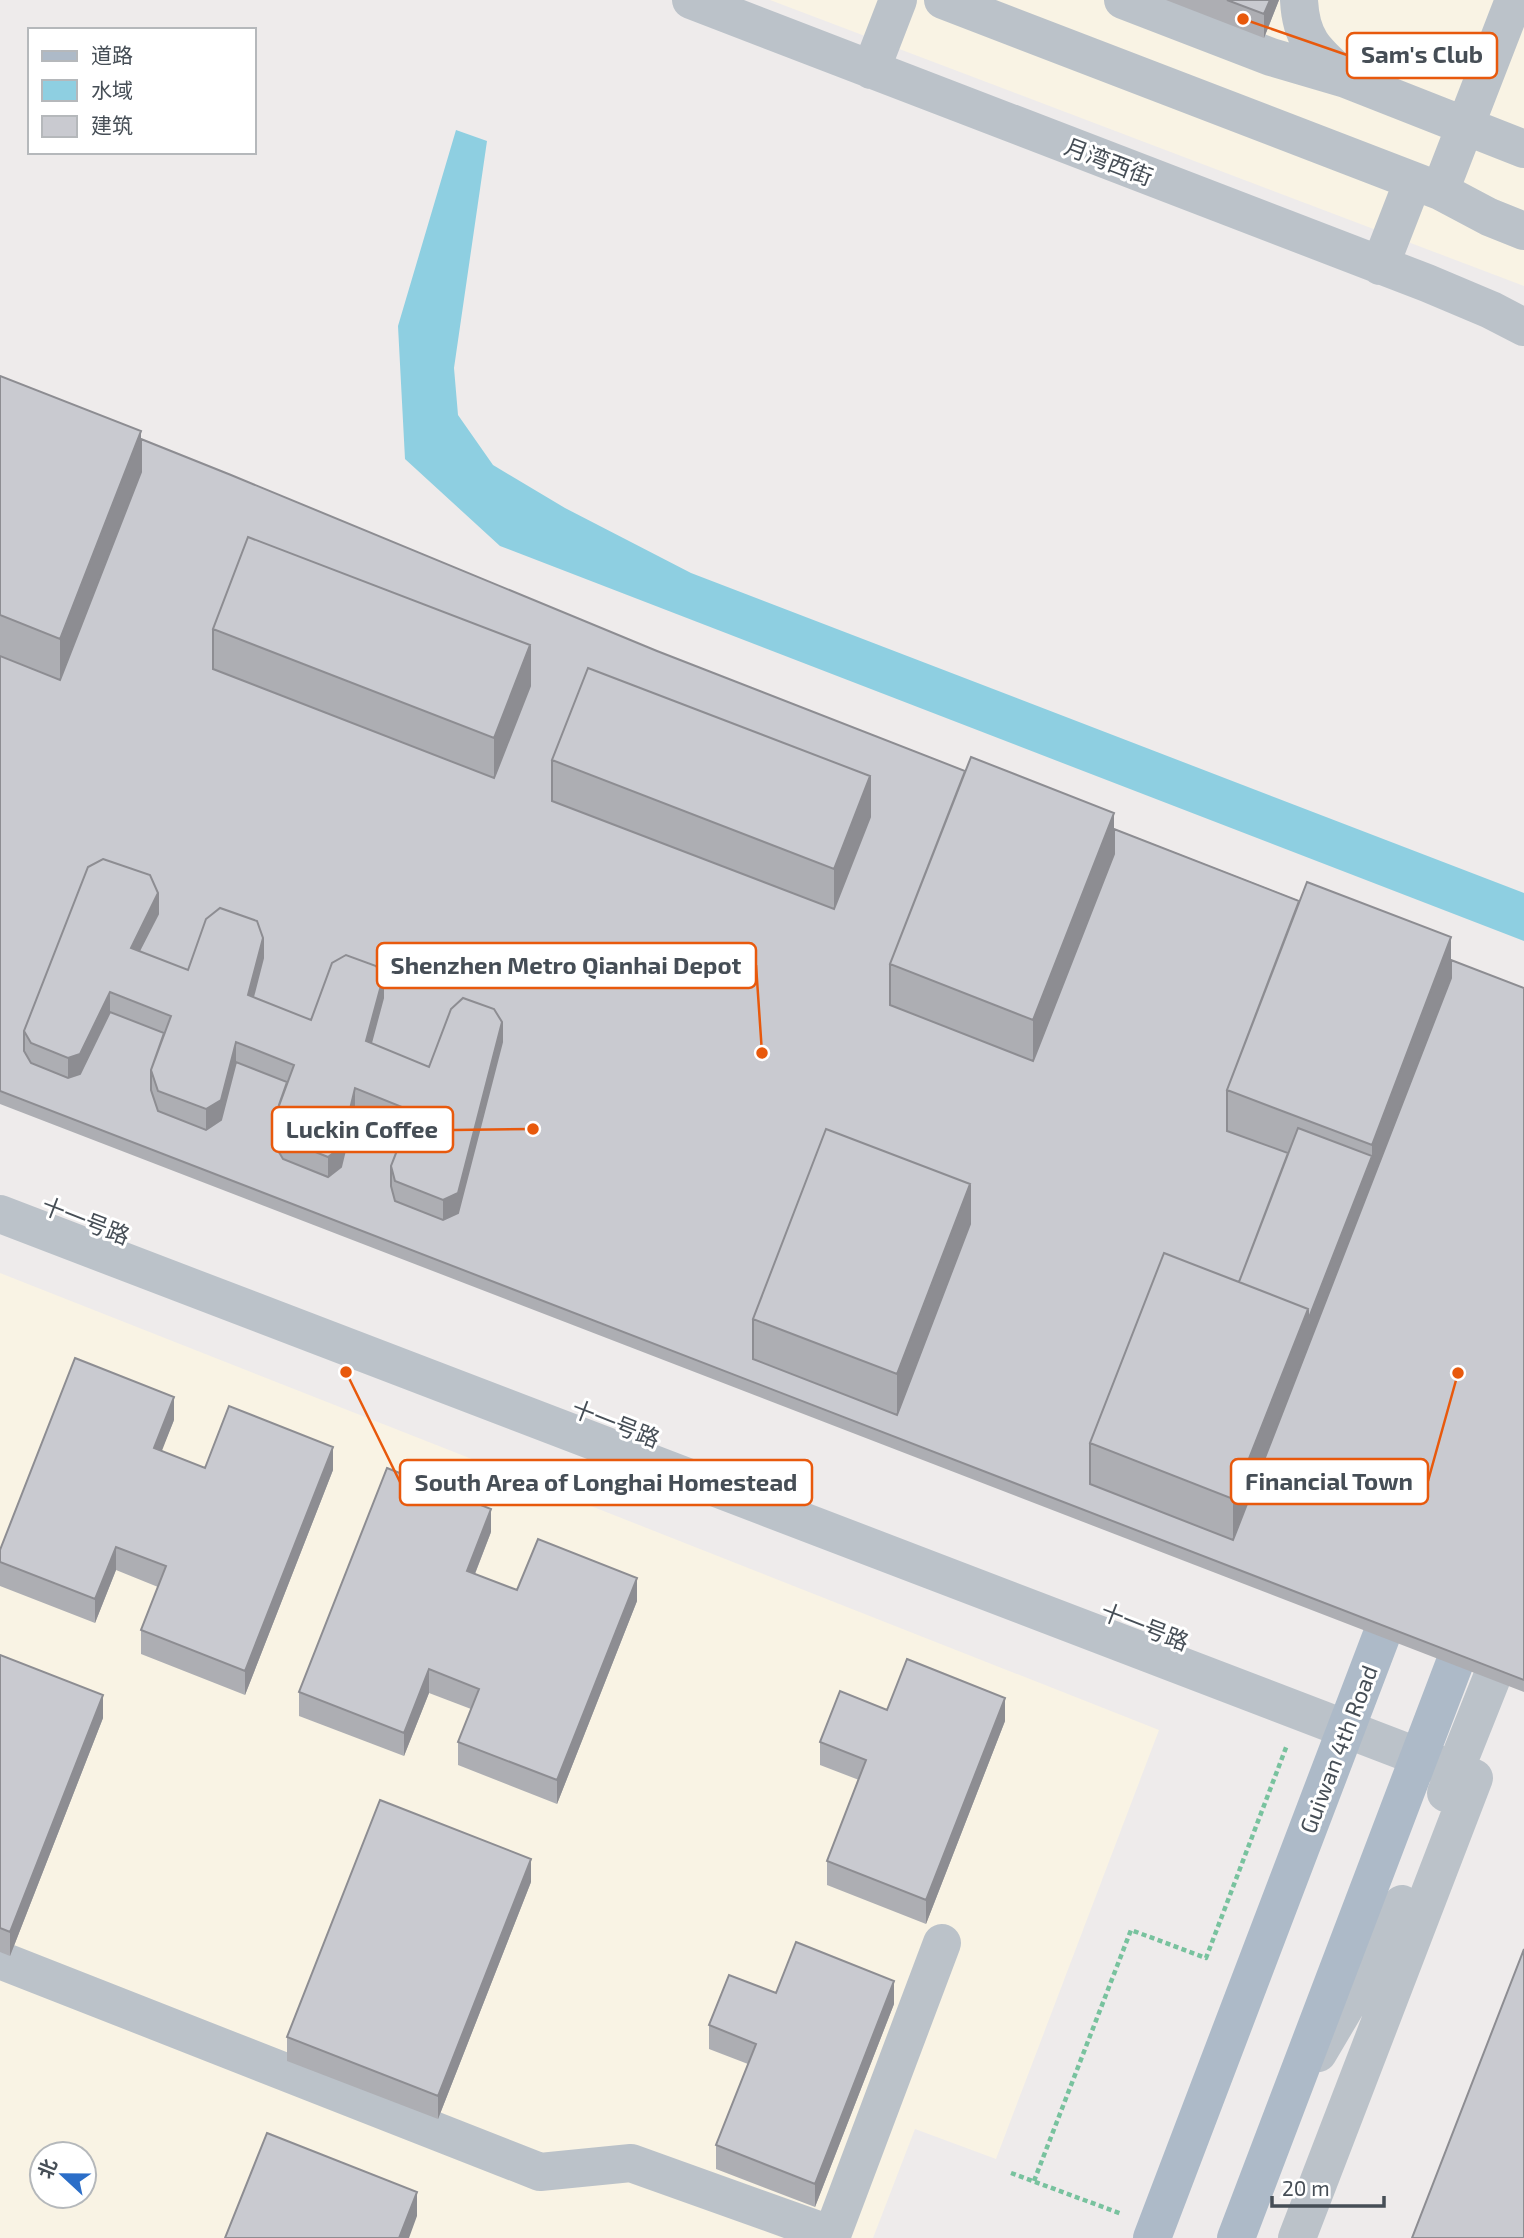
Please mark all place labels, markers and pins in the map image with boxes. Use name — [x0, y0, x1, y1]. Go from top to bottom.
callout: Sam's Club — [1347, 33, 1497, 78]
callout: Shenzhen Metro Qianhai Depot — [377, 943, 756, 988]
callout: Luckin Coffee — [272, 1107, 453, 1152]
callout: Financial Town — [1231, 1459, 1428, 1504]
callout: South Area of Longhai Homestead — [400, 1460, 812, 1505]

